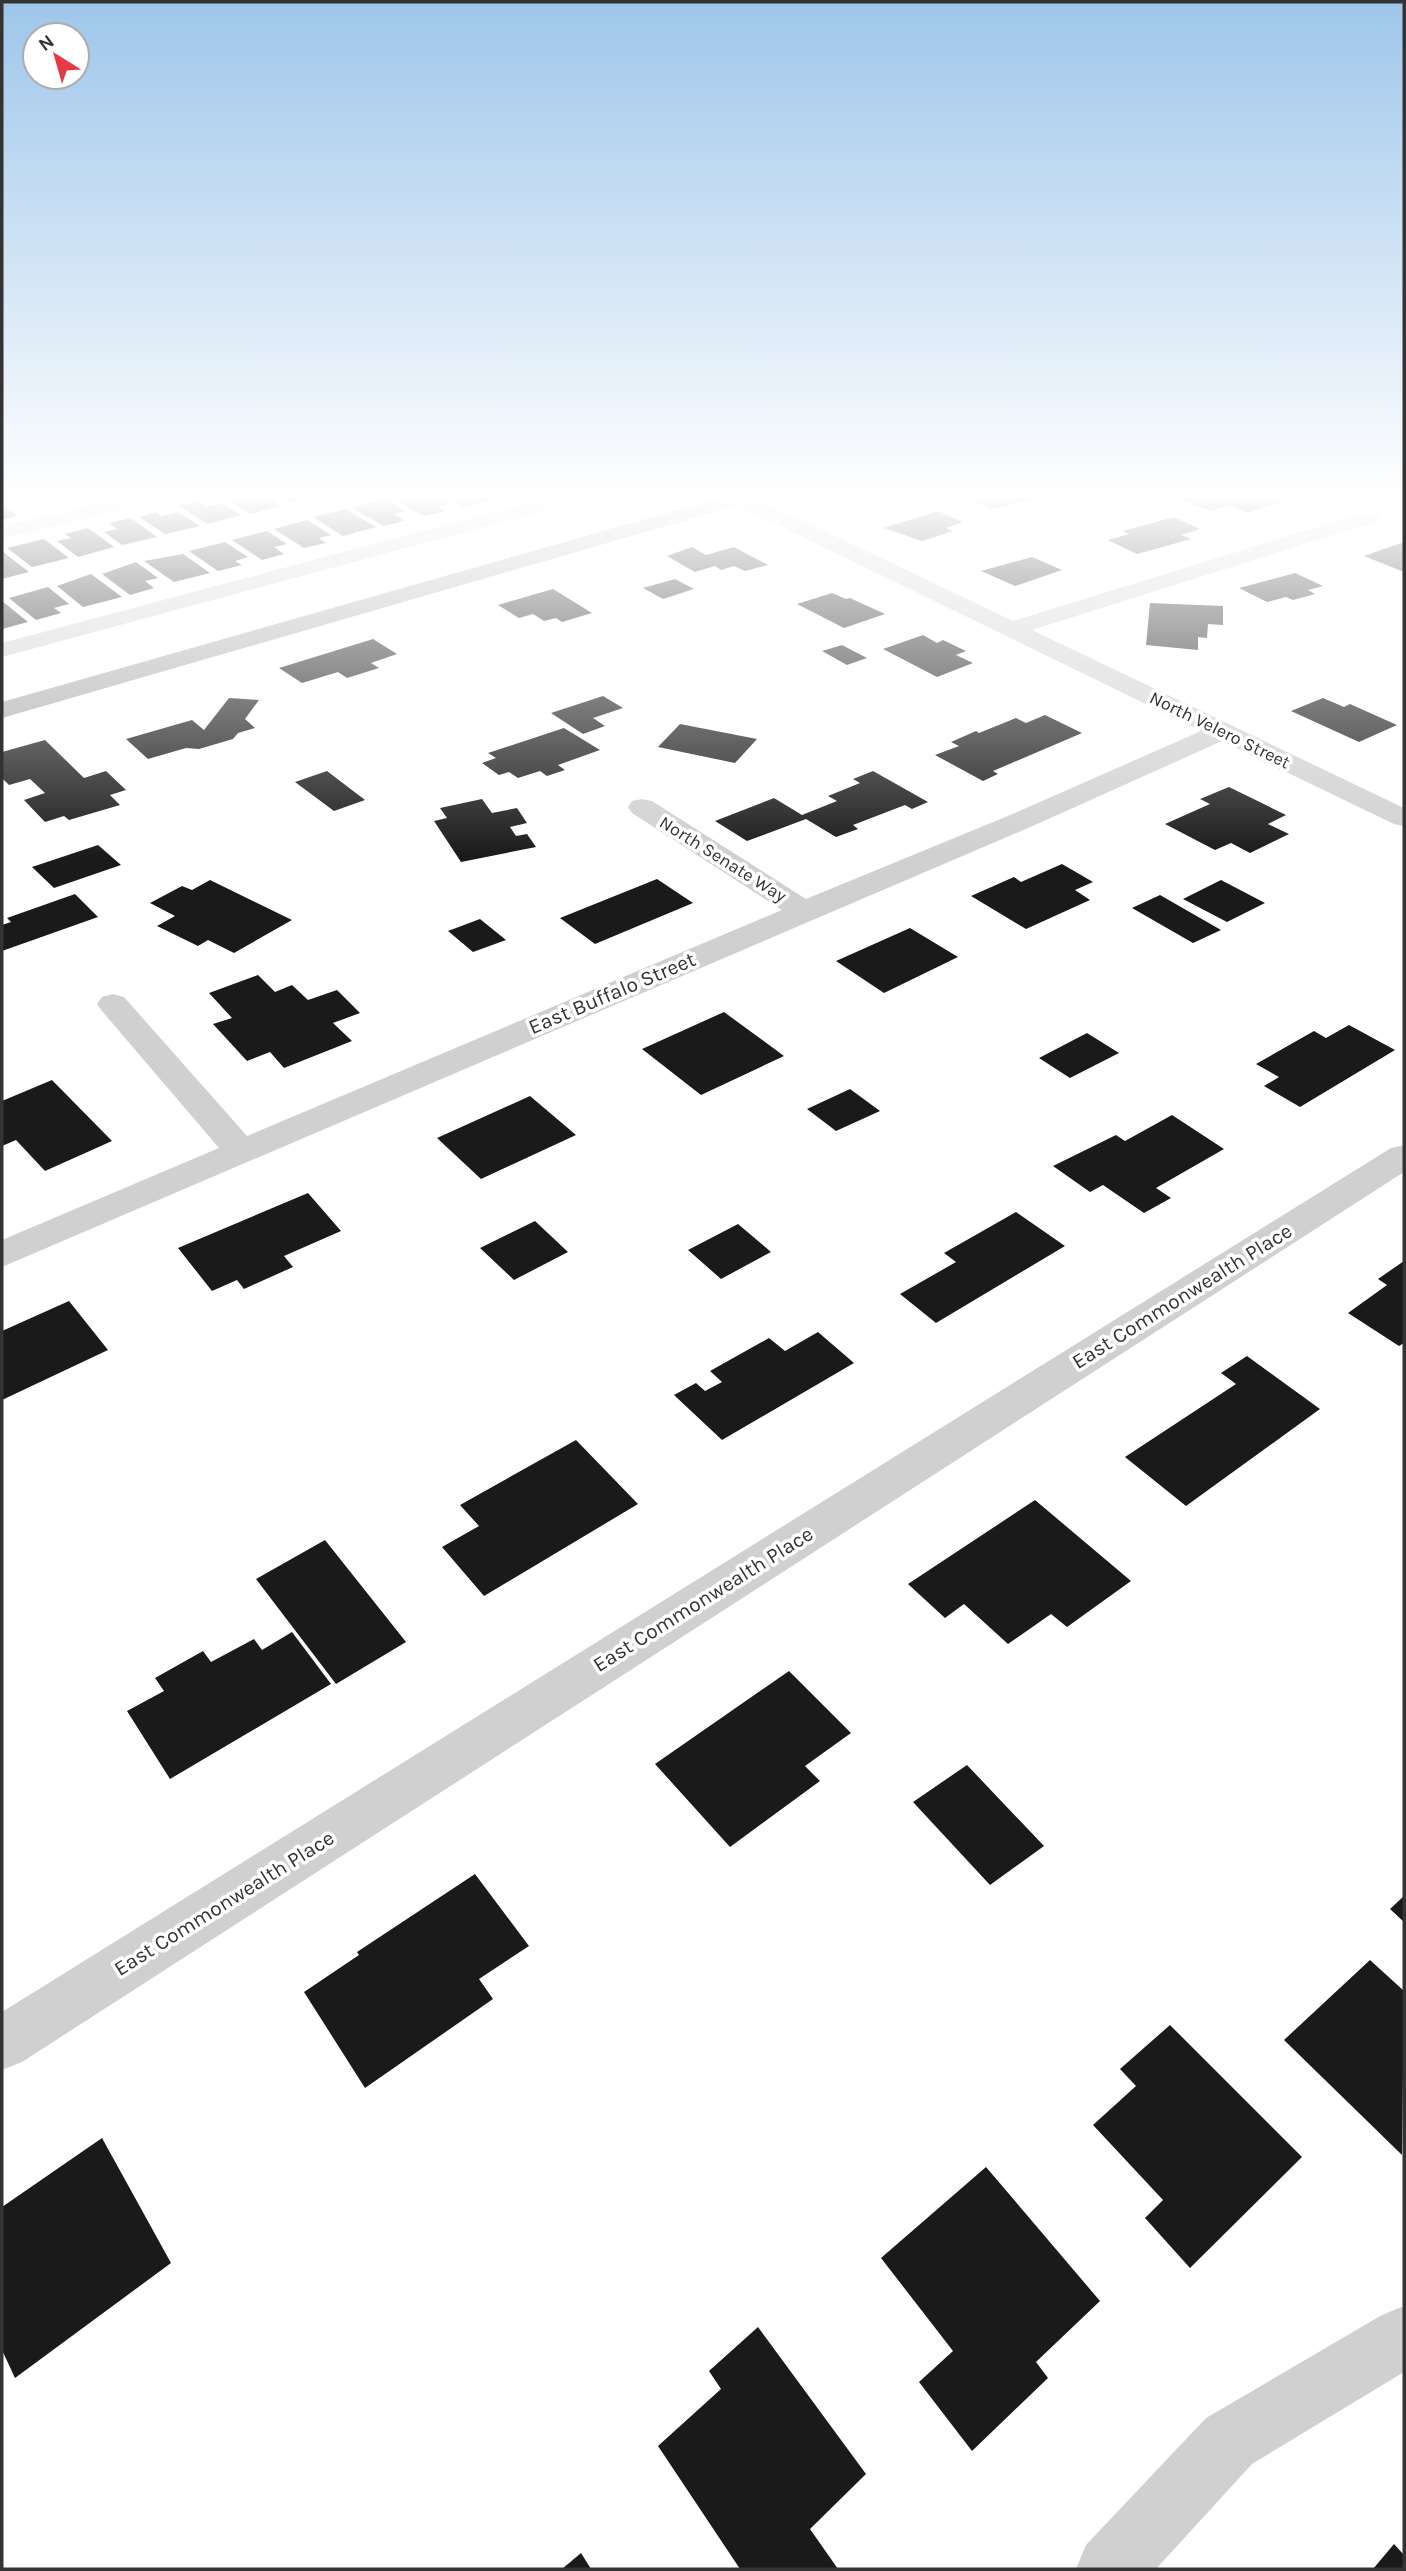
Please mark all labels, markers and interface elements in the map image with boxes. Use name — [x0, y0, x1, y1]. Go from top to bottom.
north arrow — [21, 21, 91, 91]
text: N — [34, 30, 58, 56]
street label: North Velero Street — [1146, 686, 1294, 774]
street label: North Senate Way — [655, 811, 791, 907]
street label: East Buffalo Street — [525, 947, 699, 1039]
street label: East Commonwealth Place — [1068, 1218, 1296, 1374]
street label: East Commonwealth Place — [589, 1521, 817, 1677]
street label: East Commonwealth Place — [110, 1825, 338, 1981]

